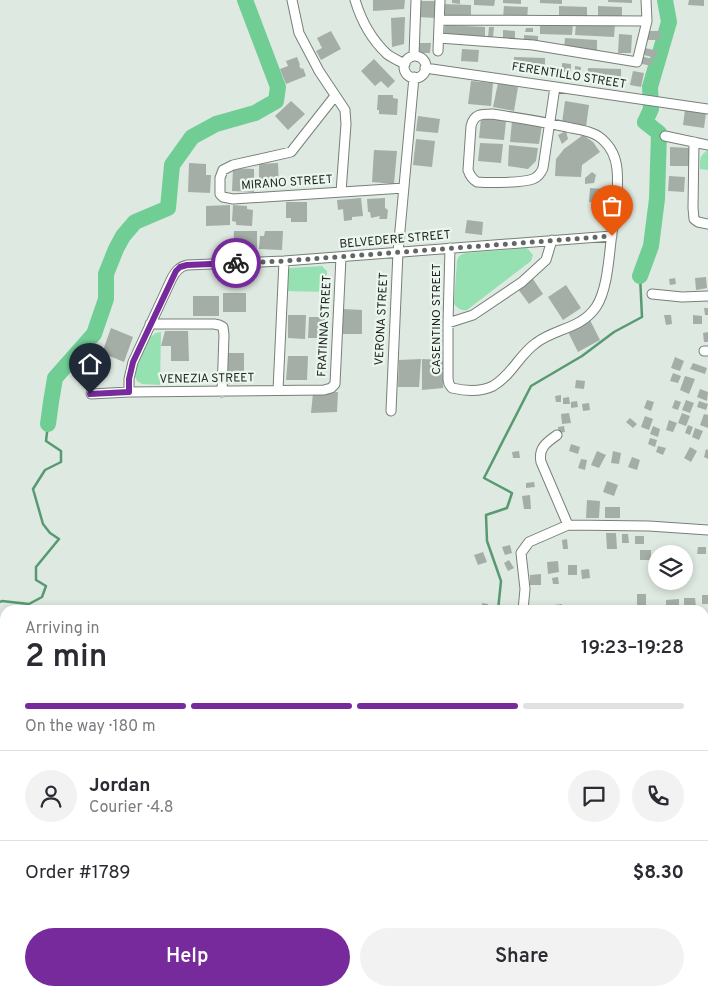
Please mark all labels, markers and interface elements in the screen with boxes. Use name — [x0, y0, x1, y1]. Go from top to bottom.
street label: FERENTILLO STREET — [511, 59, 627, 93]
street label: MIRANO STREET — [241, 172, 333, 194]
pin — [591, 185, 633, 236]
icon: bag — [598, 192, 626, 220]
street label: BELVEDERE STREET — [339, 227, 451, 253]
courier — [211, 238, 261, 288]
icon: bike — [222, 249, 250, 277]
street label: CASENTINO STREET — [429, 263, 445, 375]
street label: VERONA STREET — [372, 272, 392, 366]
street label: FRATINNA STREET — [314, 275, 336, 377]
pin — [69, 343, 111, 394]
icon: home — [76, 350, 104, 378]
street label: VENEZIA STREET — [159, 370, 255, 388]
map controls — [648, 545, 693, 590]
button: layers — [648, 545, 693, 590]
text: Arriving in — [25, 619, 100, 639]
text: 19:23–19:28 — [581, 636, 684, 660]
text: 2 min — [25, 638, 107, 678]
text: On the way · 180 m — [25, 717, 156, 737]
button: person — [25, 770, 77, 822]
button: chat — [568, 770, 620, 822]
button: phone — [632, 770, 684, 822]
text: Jordan — [89, 774, 151, 798]
text: Courier · 4.8 — [89, 798, 173, 818]
text: Order #1789 — [25, 861, 131, 885]
text: $8.30 — [633, 861, 684, 885]
button: Help — [25, 928, 350, 986]
button: Share — [360, 928, 684, 986]

